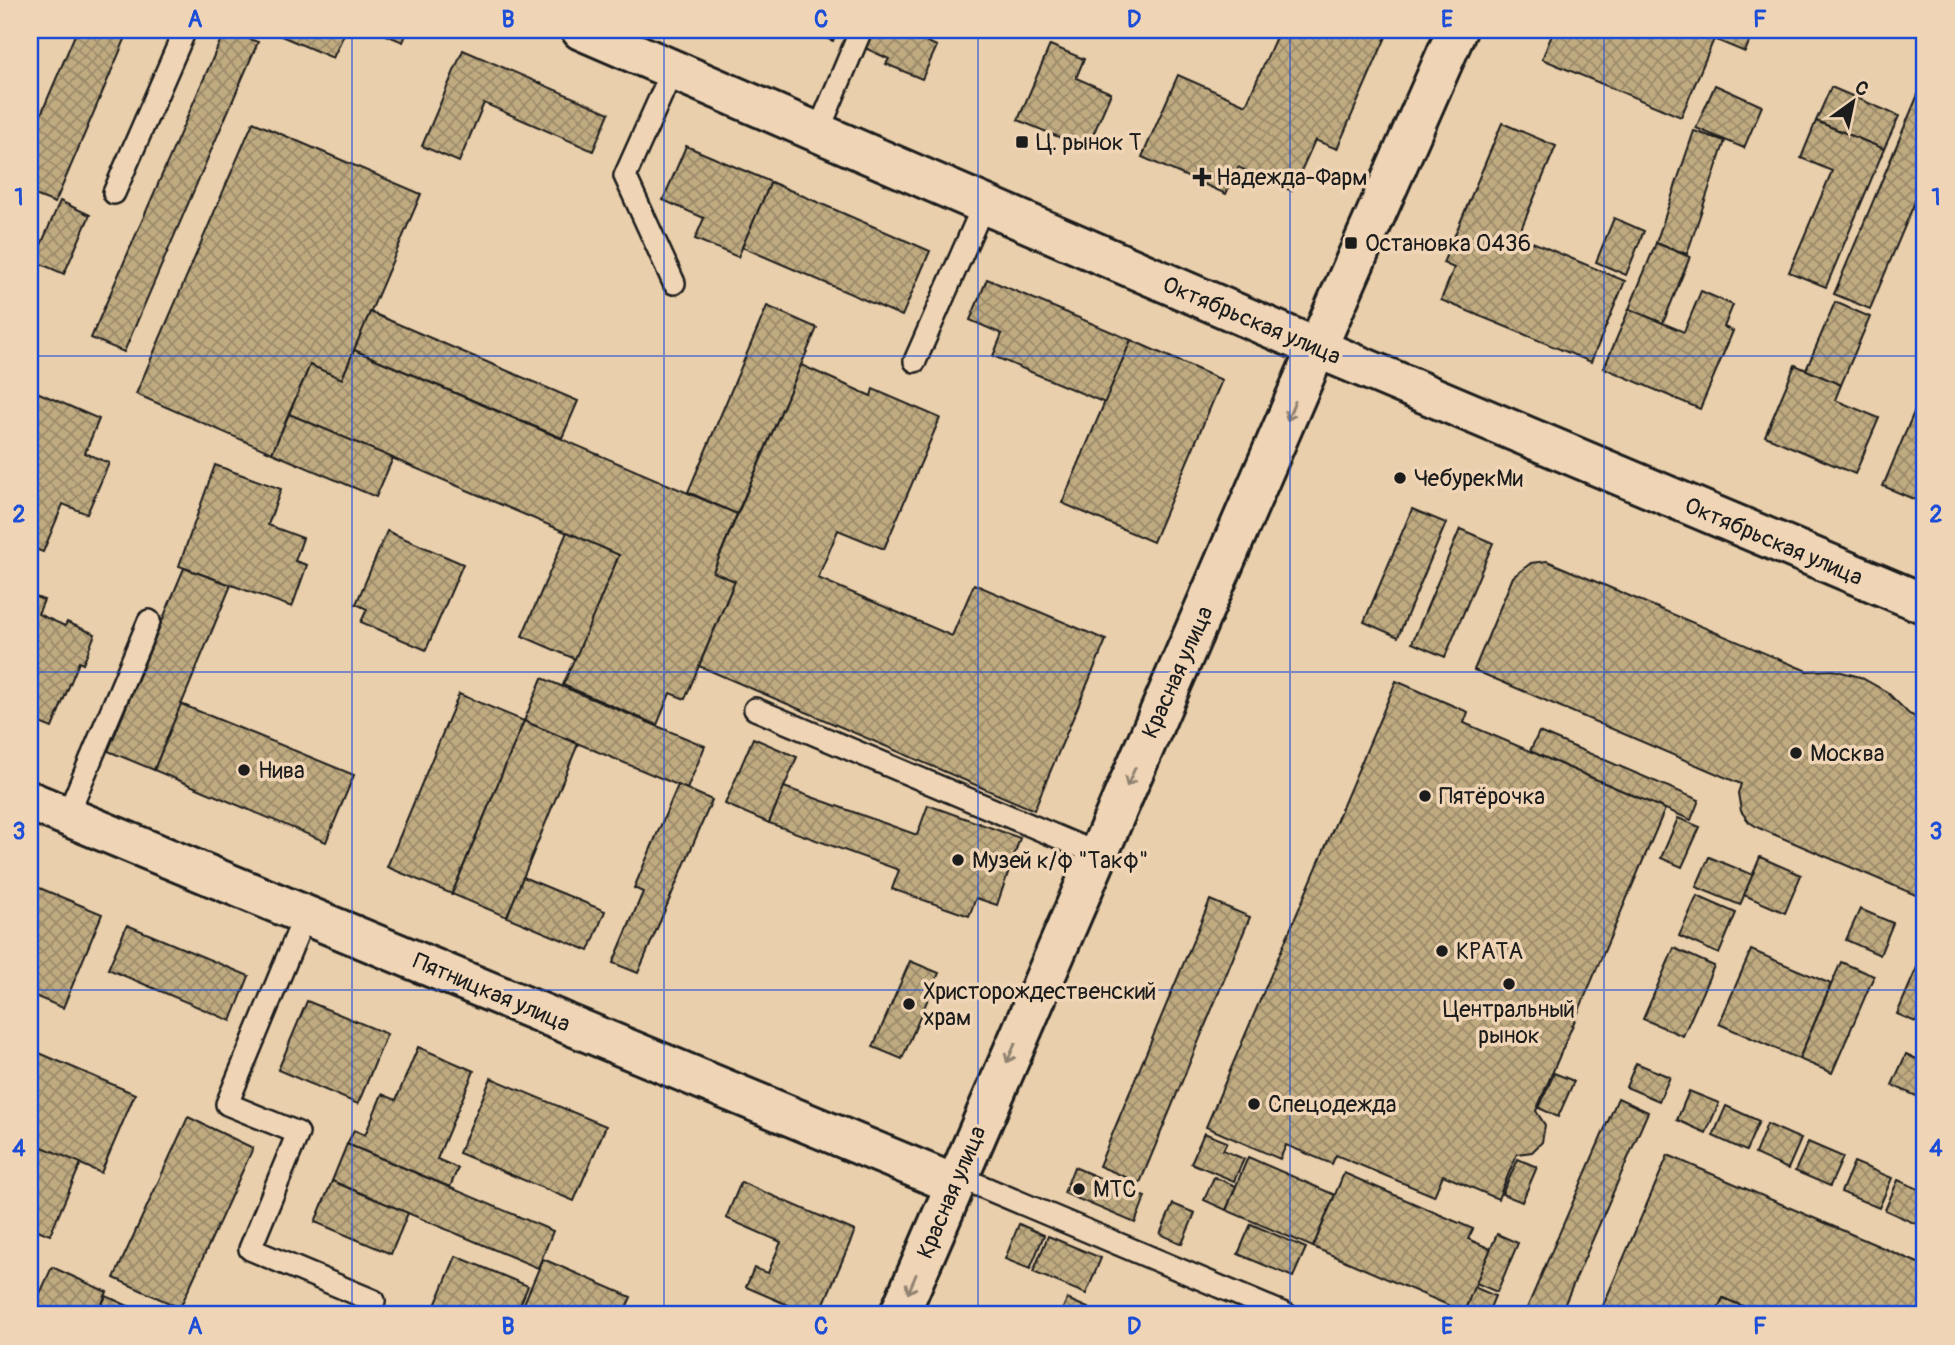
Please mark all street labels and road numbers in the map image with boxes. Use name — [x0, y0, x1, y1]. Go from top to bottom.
street label: Октябрьская улица — [1158, 270, 1345, 371]
street label: Октябрьская улица — [1680, 491, 1867, 592]
street label: Красная улица — [1135, 602, 1220, 743]
street label: Пятницкая улица — [409, 946, 575, 1039]
street label: Красная улица — [910, 1121, 992, 1263]

